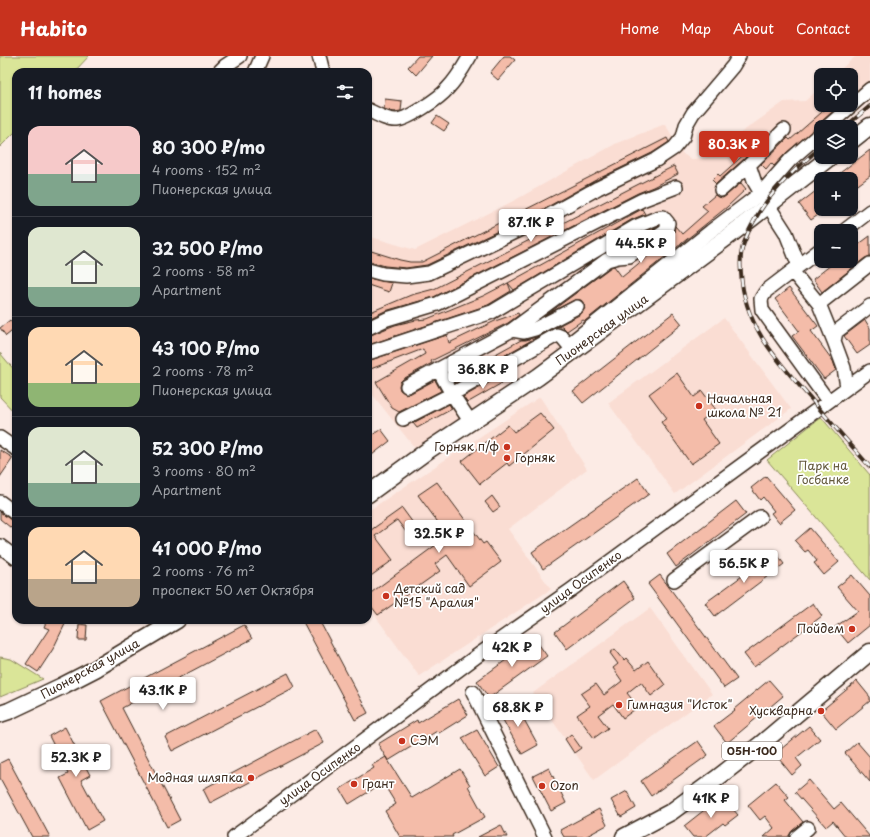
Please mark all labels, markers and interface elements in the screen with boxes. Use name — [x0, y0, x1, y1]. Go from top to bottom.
text: Habito — [20, 14, 87, 42]
text: Home — [620, 18, 659, 39]
text: Map — [681, 18, 711, 39]
text: About — [733, 18, 774, 39]
text: Contact — [796, 18, 850, 39]
map controls — [814, 68, 858, 268]
button: locate — [814, 68, 858, 112]
text: 11 homes — [28, 79, 102, 105]
icon: filters — [334, 81, 356, 103]
button: layers — [814, 120, 858, 164]
pin: 80.3K ₽ — [697, 131, 771, 165]
text: 80 300 ₽/mo — [152, 134, 265, 160]
text: 80.3K ₽ — [708, 134, 760, 153]
icon: home — [60, 142, 108, 190]
text: 4 rooms · 152 m² — [152, 160, 261, 179]
button: + — [814, 172, 858, 216]
text: Пионерская улица — [152, 179, 272, 198]
pin: 87.1K ₽ — [494, 209, 568, 243]
text: 87.1K ₽ — [508, 212, 554, 231]
button: − — [814, 224, 858, 268]
pin: 44.5K ₽ — [604, 230, 678, 264]
text: 44.5K ₽ — [615, 233, 667, 252]
text: 32 500 ₽/mo — [152, 235, 263, 261]
icon: home — [60, 243, 108, 291]
text: 2 rooms · 58 m² — [152, 261, 255, 280]
text: Apartment — [152, 280, 221, 299]
street label: Пионерская улица — [551, 289, 652, 369]
text: 43 100 ₽/mo — [152, 335, 260, 361]
icon: home — [60, 343, 108, 391]
pin: 36.8K ₽ — [446, 356, 520, 390]
text: 36.8K ₽ — [457, 359, 509, 378]
text: 2 rooms · 78 m² — [152, 361, 254, 380]
text: Пионерская улица — [152, 380, 272, 399]
place label: Начальная школа № 21 — [707, 389, 781, 421]
marker: Начальная школа № 21 — [694, 401, 704, 411]
text: 52 300 ₽/mo — [152, 435, 263, 461]
place label: Горняк п/ф — [434, 437, 499, 455]
marker: Горняк п/ф — [502, 442, 512, 452]
icon: home — [60, 443, 108, 491]
place label: Горняк — [515, 448, 555, 466]
marker: Горняк — [502, 453, 512, 463]
park label: Парк на Госбанке — [797, 456, 849, 488]
text: 3 rooms · 80 m² — [152, 461, 256, 480]
text: Apartment — [152, 480, 221, 499]
pin: 32.5K ₽ — [402, 520, 476, 554]
text: 32.5K ₽ — [414, 523, 464, 542]
text: 41 000 ₽/mo — [152, 535, 261, 561]
icon: home — [60, 543, 108, 591]
street label: улица Осипенко — [536, 545, 625, 617]
pin: 56.5K ₽ — [707, 550, 781, 584]
text: 56.5K ₽ — [719, 553, 769, 572]
text: 2 rooms · 76 m² — [152, 561, 255, 580]
place label: Детский сад №15 "Аралия" — [393, 579, 479, 611]
text: проспект 50 лет Октября — [152, 580, 314, 599]
marker: Детский сад №15 "Аралия" — [381, 591, 391, 601]
place label: Пойдем — [797, 619, 844, 637]
marker: Пойдем — [847, 624, 857, 634]
street label: Пионерская улица — [37, 633, 143, 703]
pin: 42K ₽ — [484, 634, 540, 668]
text: 42K ₽ — [492, 637, 532, 656]
pin: 43.1K ₽ — [126, 677, 200, 711]
text: 43.1K ₽ — [139, 680, 187, 699]
pin: 68.8K ₽ — [481, 694, 555, 728]
place label: Гимназия "Исток" — [627, 695, 733, 713]
text: 68.8K ₽ — [493, 697, 543, 716]
marker: Гимназия "Исток" — [614, 700, 624, 710]
place label: Хускварна — [749, 701, 814, 719]
marker: Хускварна — [816, 706, 826, 716]
place label: СЭМ — [410, 731, 439, 749]
marker: СЭМ — [397, 736, 407, 746]
street label: улица Осипенко — [275, 737, 364, 809]
road number: 05Н-100 — [722, 742, 782, 760]
pin: 52.3K ₽ — [39, 744, 113, 778]
text: 52.3K ₽ — [50, 747, 102, 766]
place label: Модная шляпка — [147, 768, 243, 786]
marker: Модная шляпка — [246, 773, 256, 783]
place label: Грант — [362, 774, 395, 792]
place label: Ozon — [550, 776, 579, 794]
marker: Грант — [349, 779, 359, 789]
marker: Ozon — [537, 781, 547, 791]
pin: 41K ₽ — [683, 785, 739, 819]
text: 41K ₽ — [692, 788, 730, 807]

